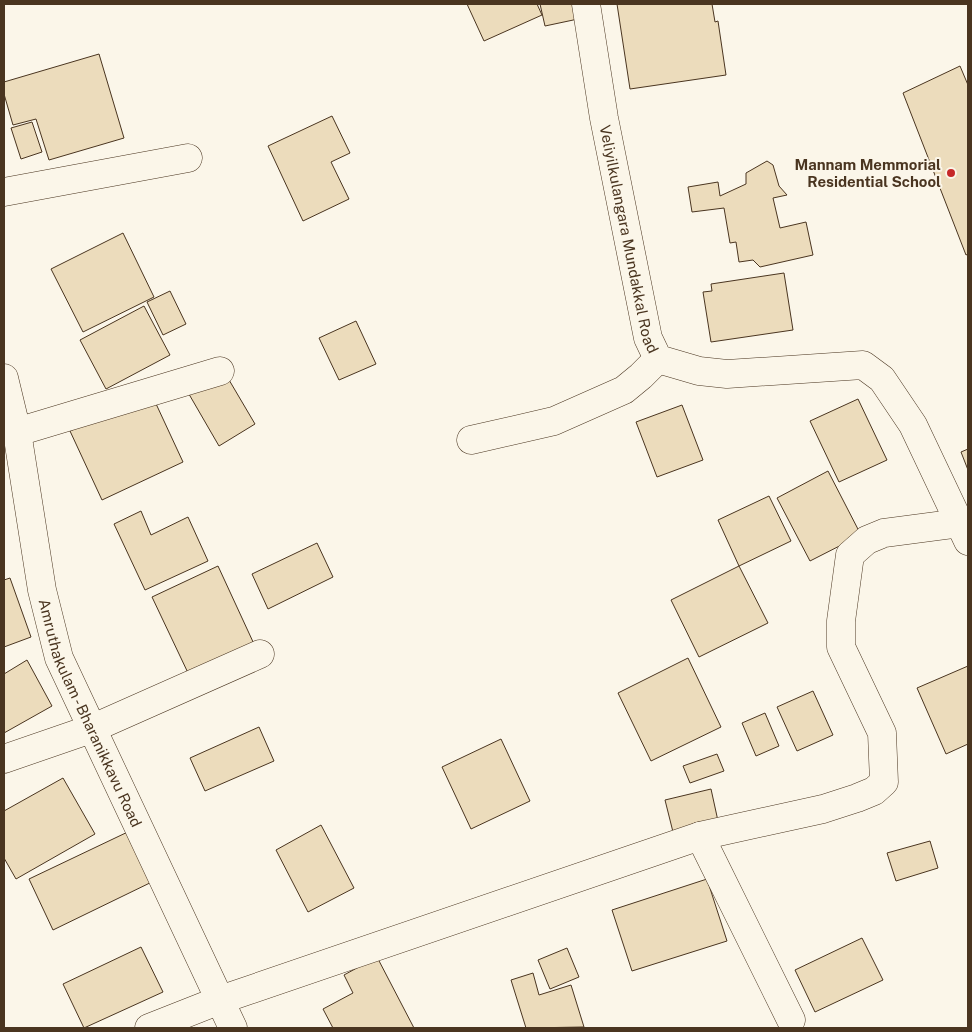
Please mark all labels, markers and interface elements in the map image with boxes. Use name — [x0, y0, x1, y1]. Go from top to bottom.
street label: Veliyilkulangara Mundakkal Road — [597, 123, 662, 356]
place label: Mannam Memmorial Residential School — [794, 156, 941, 190]
marker: Mannam Memmorial Residential School — [945, 167, 957, 179]
street label: Amruthakulam - Bharanikkavu Road — [36, 597, 146, 829]

